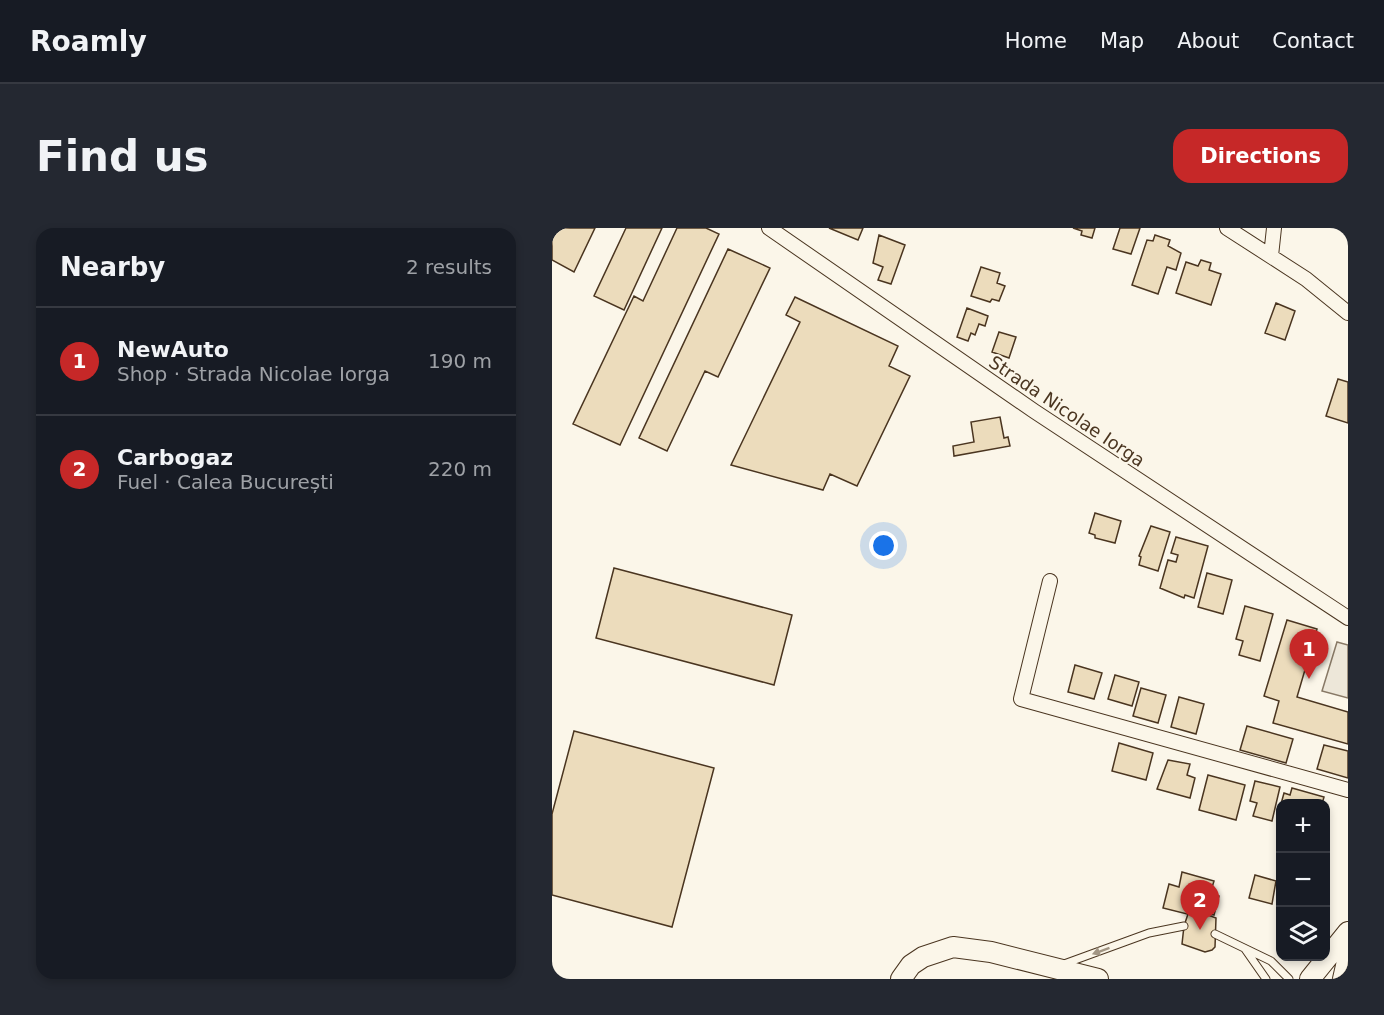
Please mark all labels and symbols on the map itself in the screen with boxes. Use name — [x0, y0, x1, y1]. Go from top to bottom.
street label: Strada Nicolae Iorga — [985, 351, 1149, 471]
your location — [869, 531, 898, 560]
pin: 1 — [1290, 630, 1329, 679]
pin: 2 — [1180, 880, 1220, 930]
one-way arrow — [1092, 946, 1110, 956]

